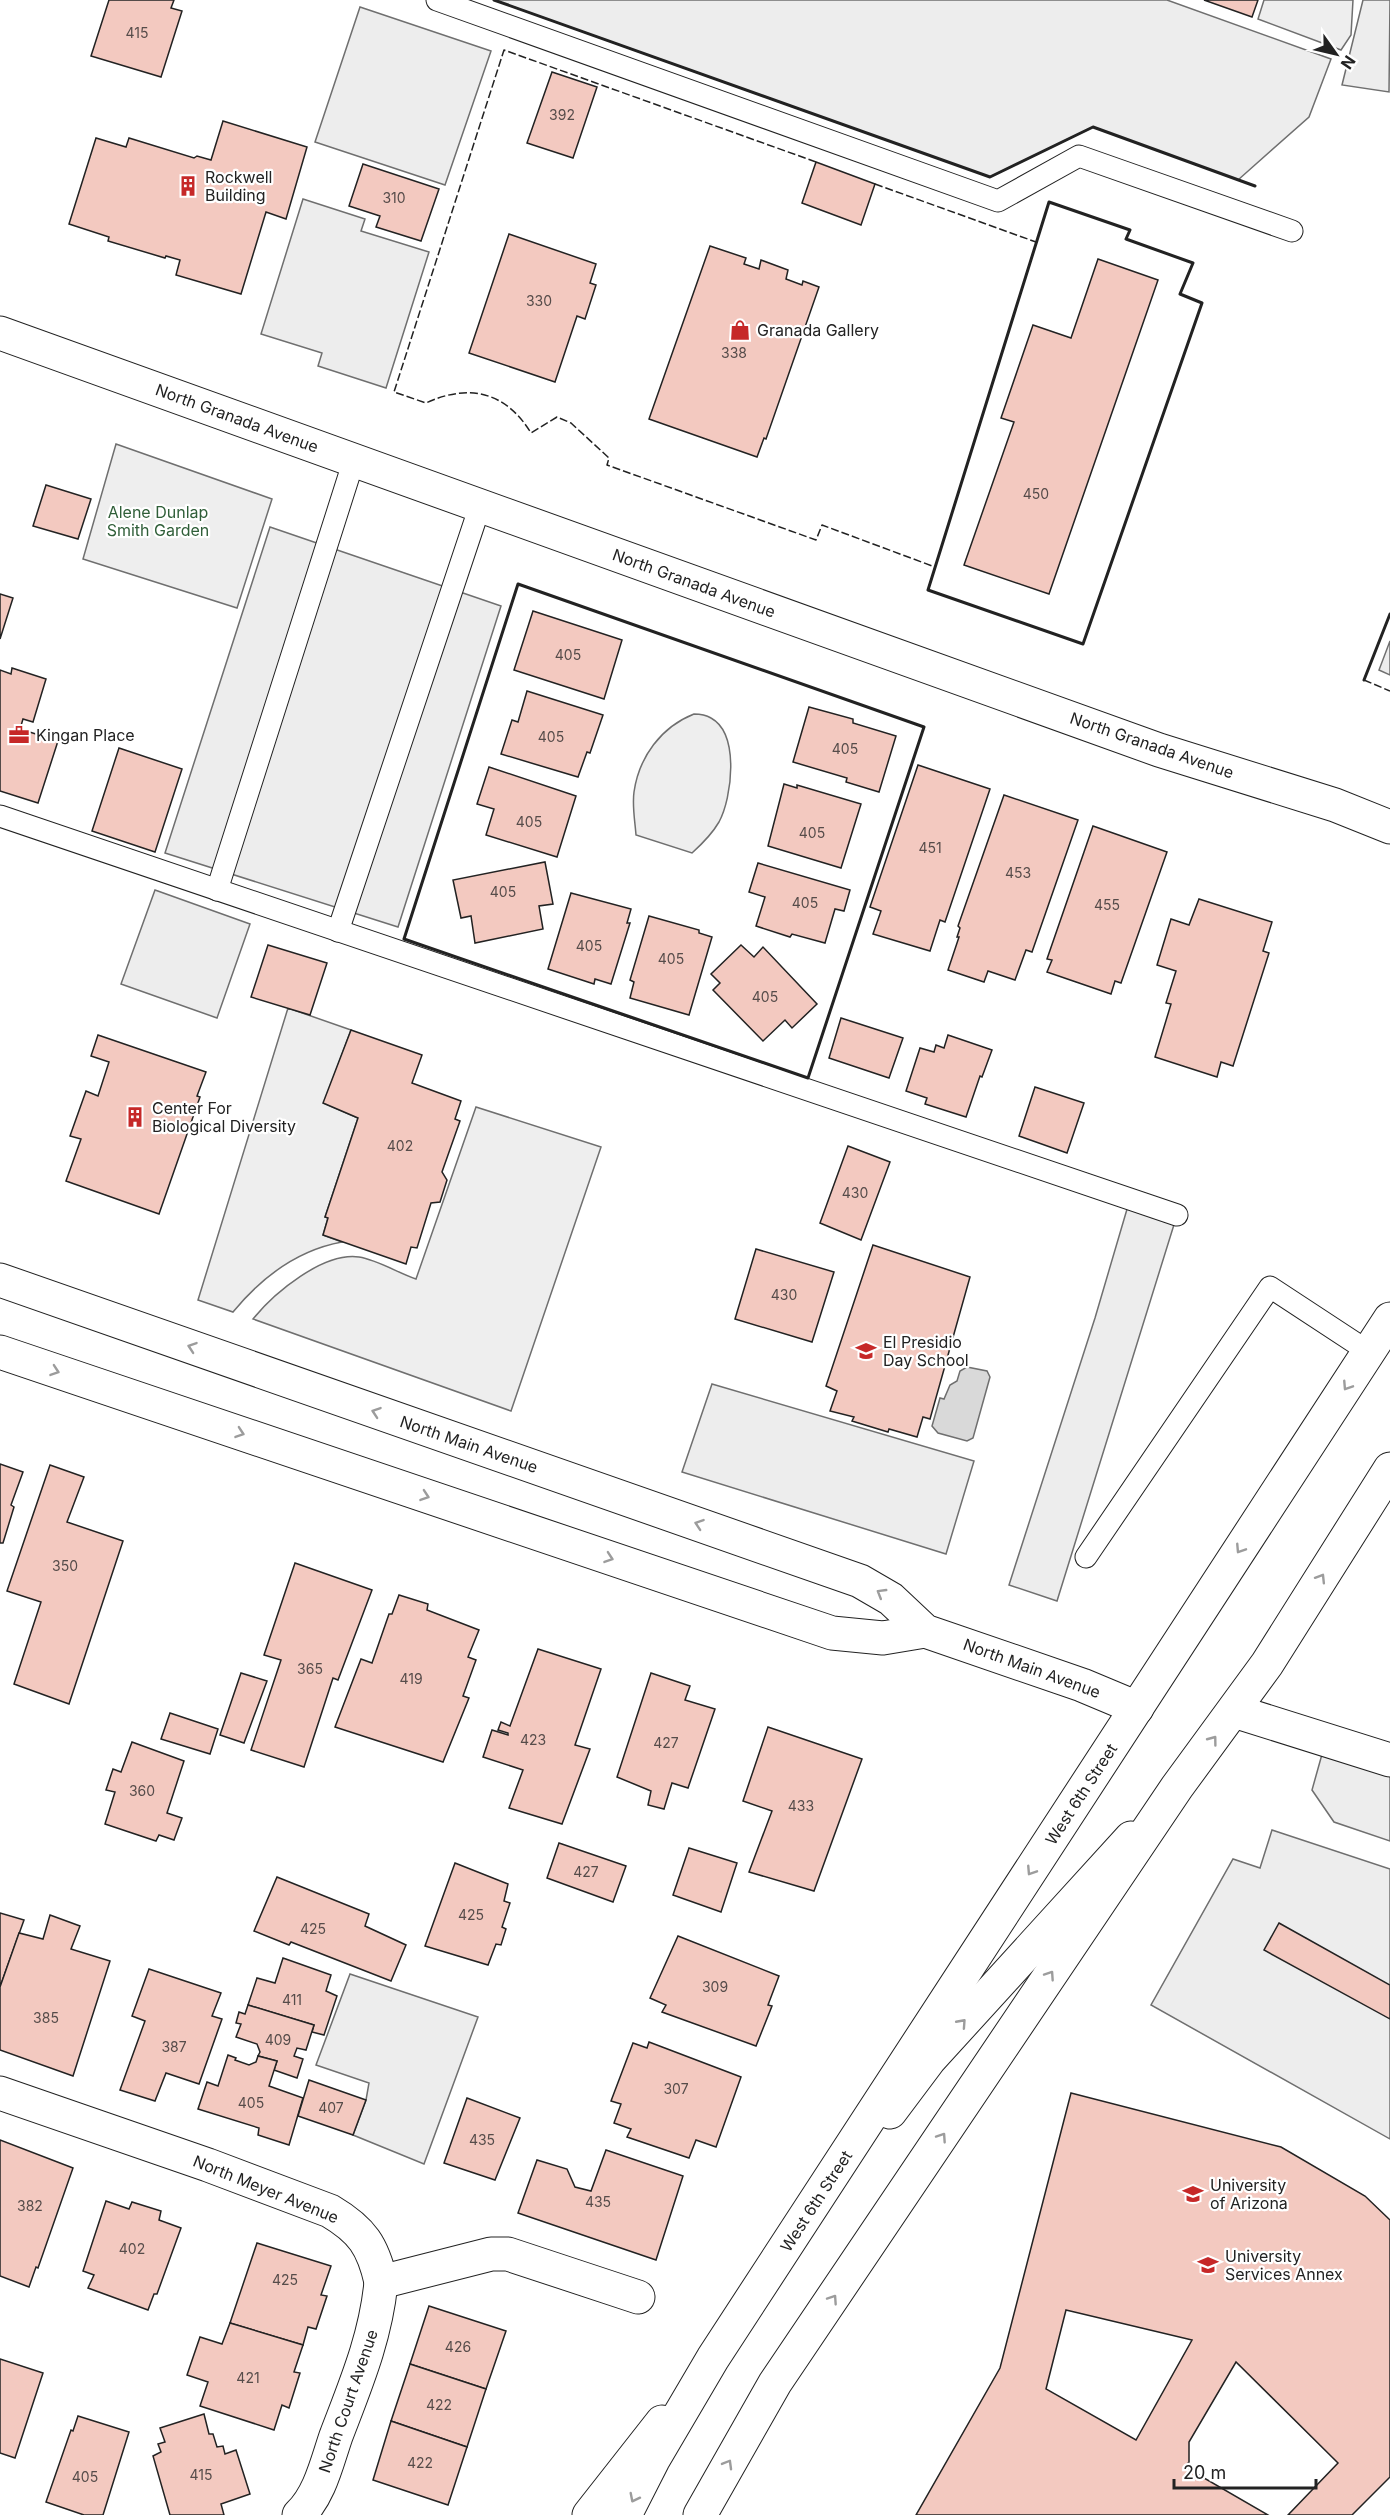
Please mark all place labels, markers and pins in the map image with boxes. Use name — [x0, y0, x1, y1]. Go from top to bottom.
place label: Rockwell Building — [205, 167, 272, 205]
building icon: Rockwell Building — [176, 174, 200, 198]
shop icon: Granada Gallery — [728, 318, 752, 342]
place label: Granada Gallery — [757, 320, 879, 340]
office icon: Kingan Place — [7, 723, 31, 747]
place label: Kingan Place — [36, 725, 135, 745]
place label: Center For Biological Diversity — [152, 1098, 296, 1136]
building icon: Center For Biological Diversity — [123, 1105, 147, 1129]
place label: El Presidio Day School — [883, 1332, 969, 1370]
school or university icon: El Presidio Day School — [854, 1339, 878, 1363]
place label: University of Arizona — [1210, 2175, 1288, 2213]
school or university icon: University of Arizona — [1181, 2182, 1205, 2206]
place label: University Services Annex — [1225, 2246, 1343, 2284]
school or university icon: University Services Annex — [1196, 2253, 1220, 2277]

